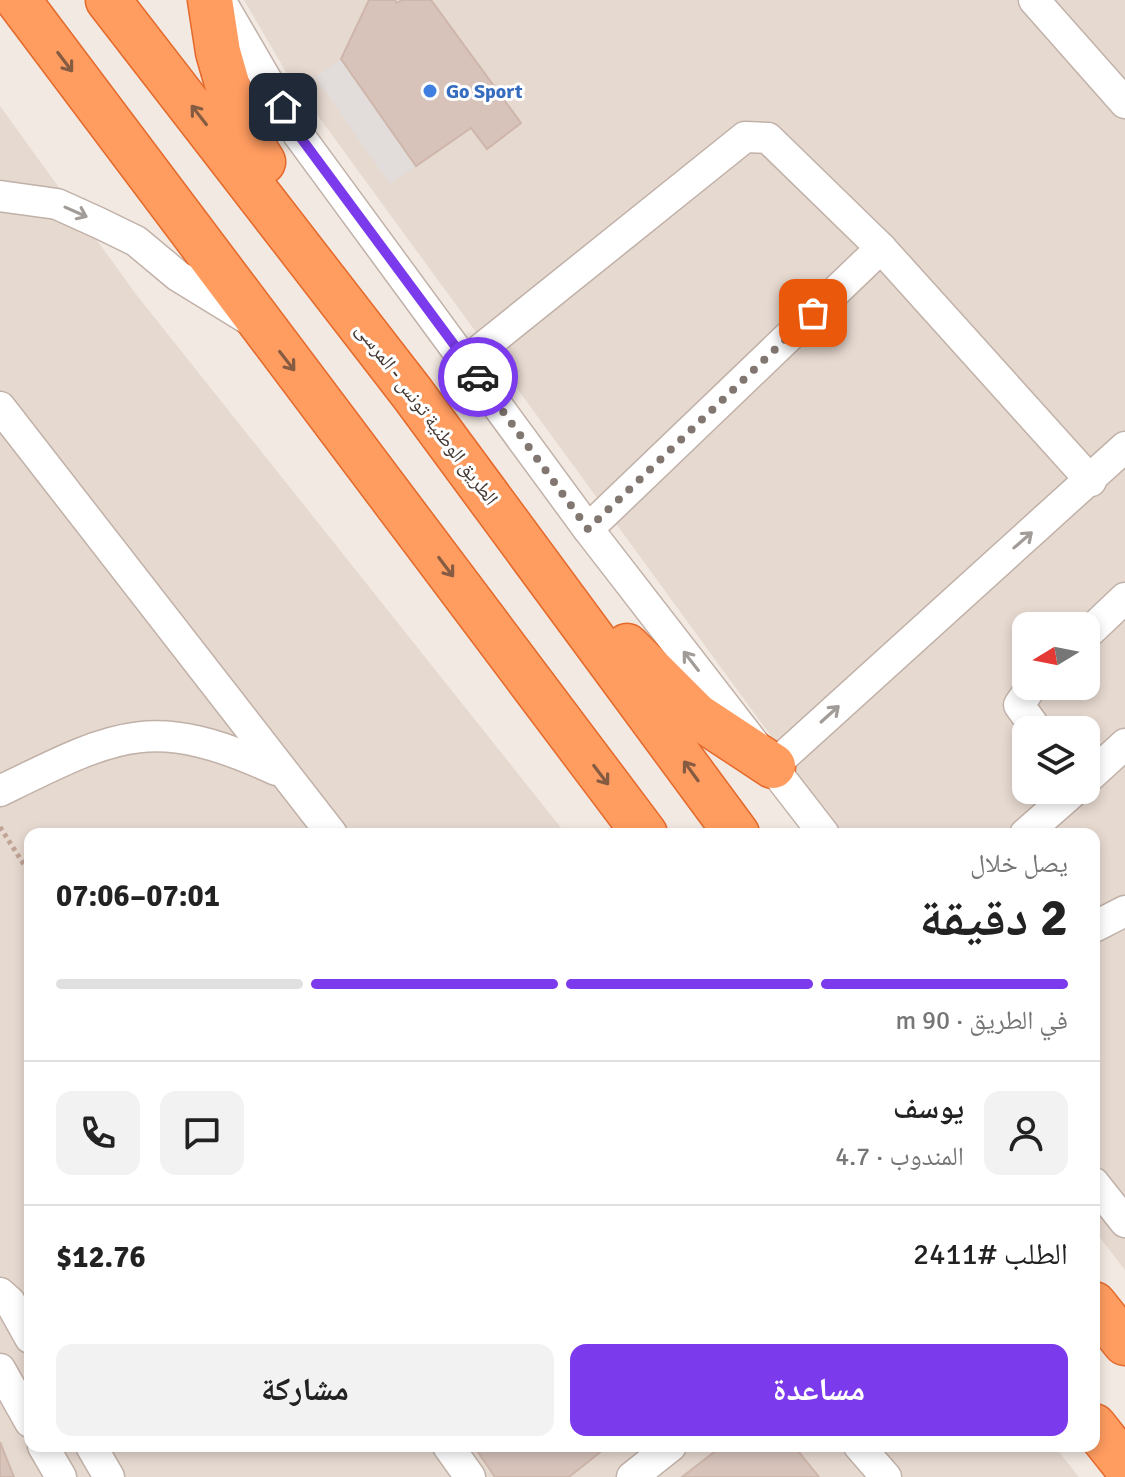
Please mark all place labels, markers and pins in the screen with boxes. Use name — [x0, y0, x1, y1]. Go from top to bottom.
pin — [249, 73, 317, 141]
place label: Go Sport — [446, 79, 523, 104]
marker: Go Sport — [421, 82, 439, 100]
pin — [779, 279, 847, 347]

